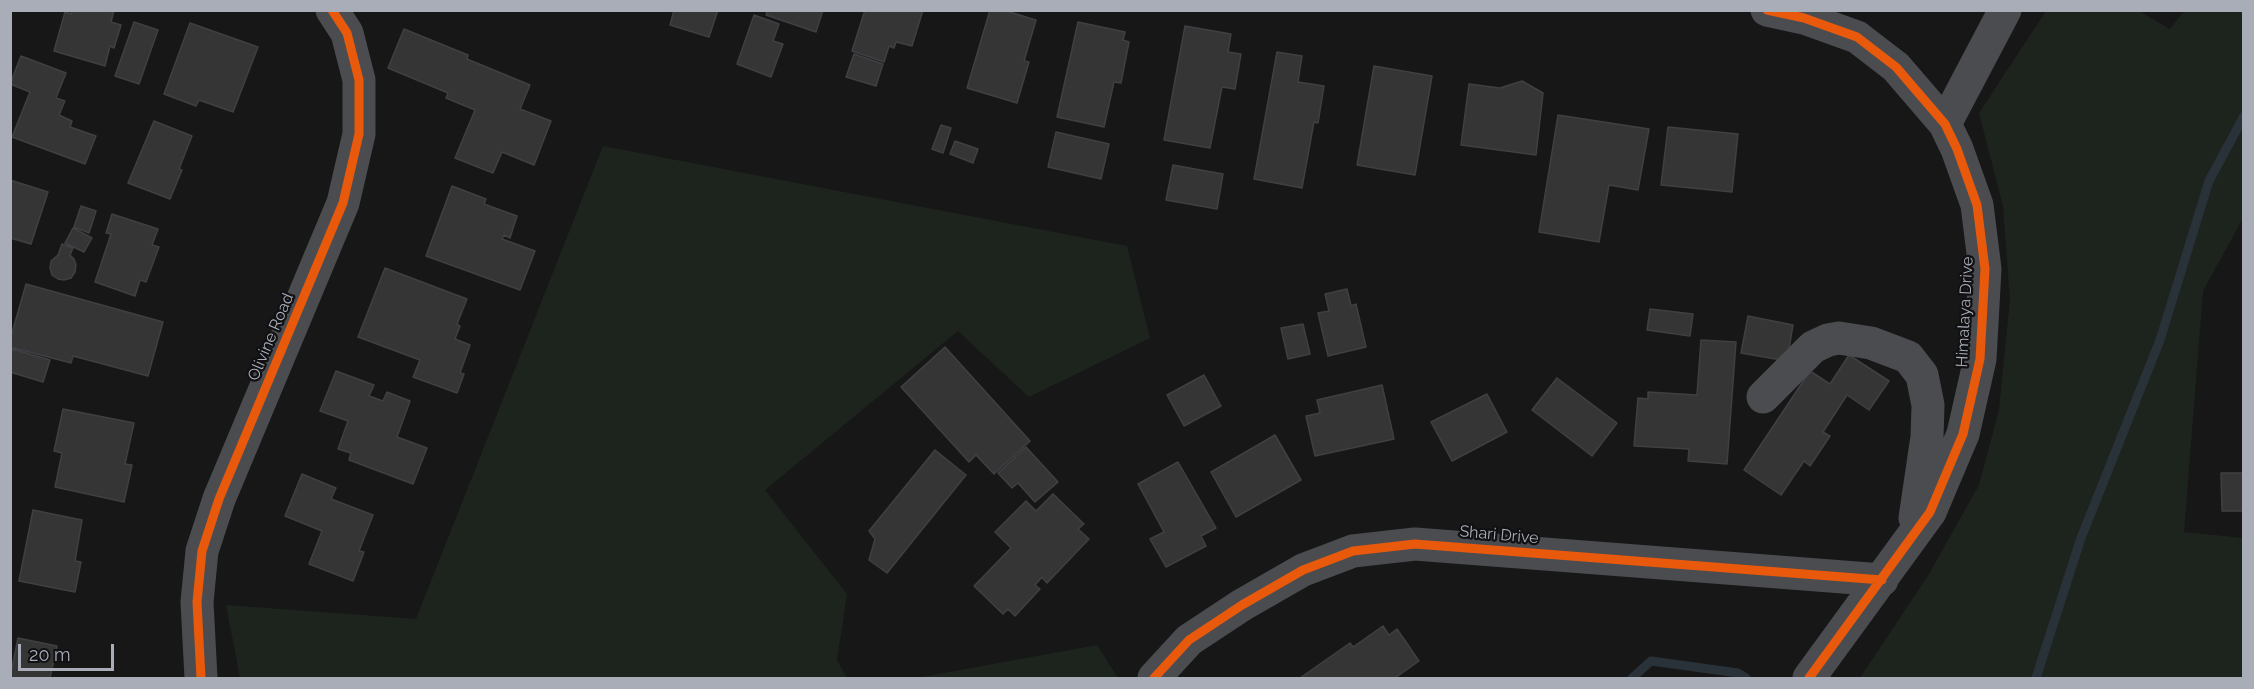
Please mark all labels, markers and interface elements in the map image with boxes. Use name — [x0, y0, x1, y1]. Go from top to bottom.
street label: Himalaya Drive — [1953, 256, 1977, 368]
street label: Olivine Road — [244, 290, 298, 384]
street label: Shari Drive — [1459, 522, 1539, 548]
scale bar — [21, 632, 117, 670]
text: 20 m — [29, 644, 71, 665]

